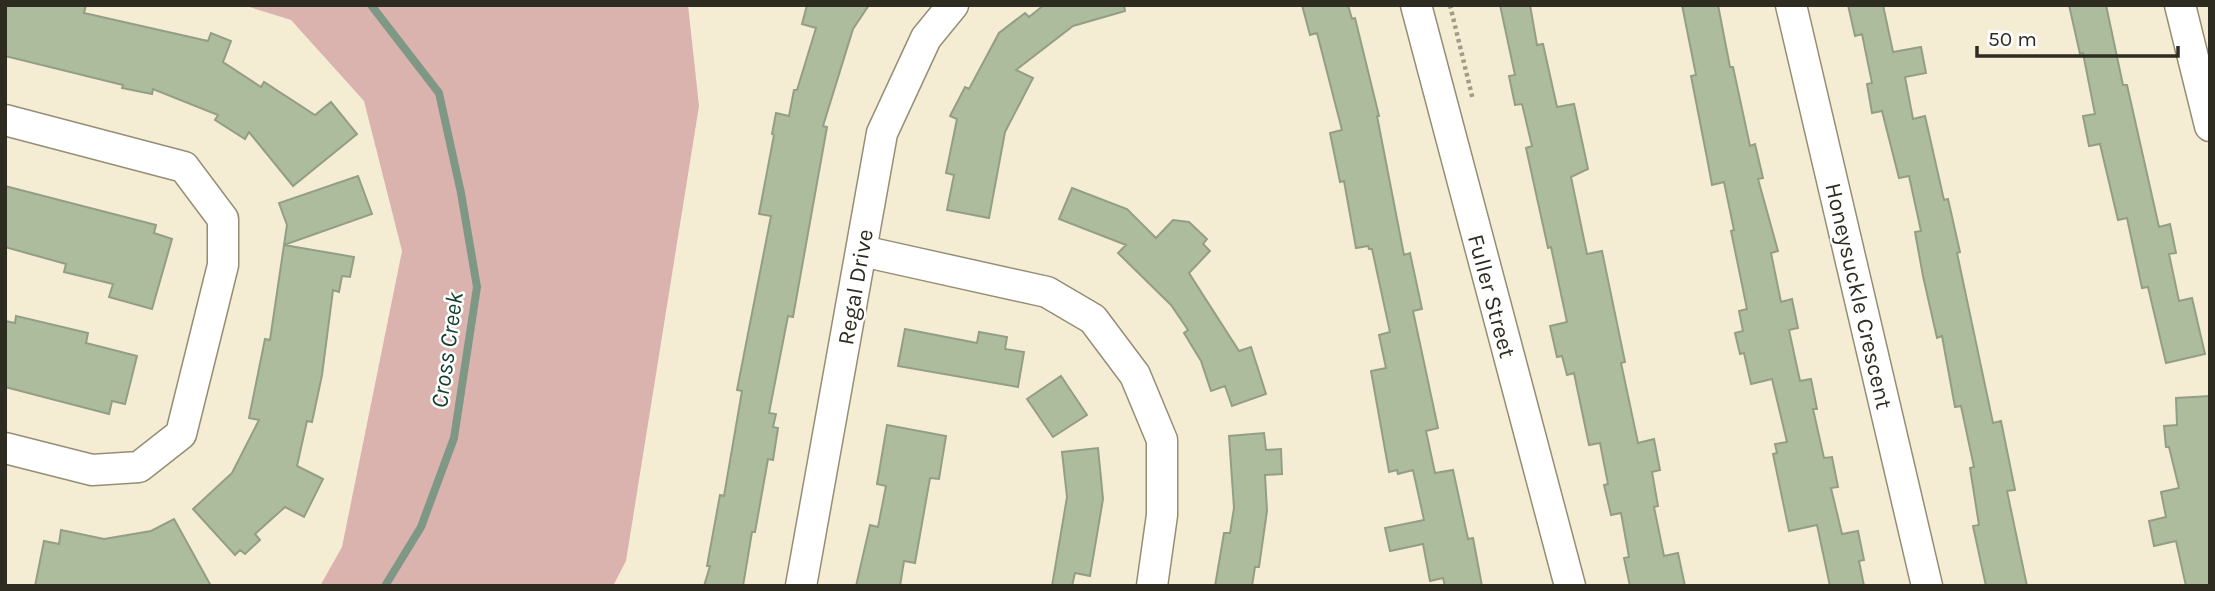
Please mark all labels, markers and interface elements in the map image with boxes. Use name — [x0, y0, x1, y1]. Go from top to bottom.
scale bar — [1977, 14, 2178, 58]
text: 50 m — [1988, 27, 2037, 51]
street label: Honeysuckle Crescent — [1819, 180, 1898, 412]
street label: Regal Drive — [832, 227, 879, 347]
street label: Fuller Street — [1462, 231, 1521, 361]
water label: Cross Creek — [425, 289, 469, 410]

